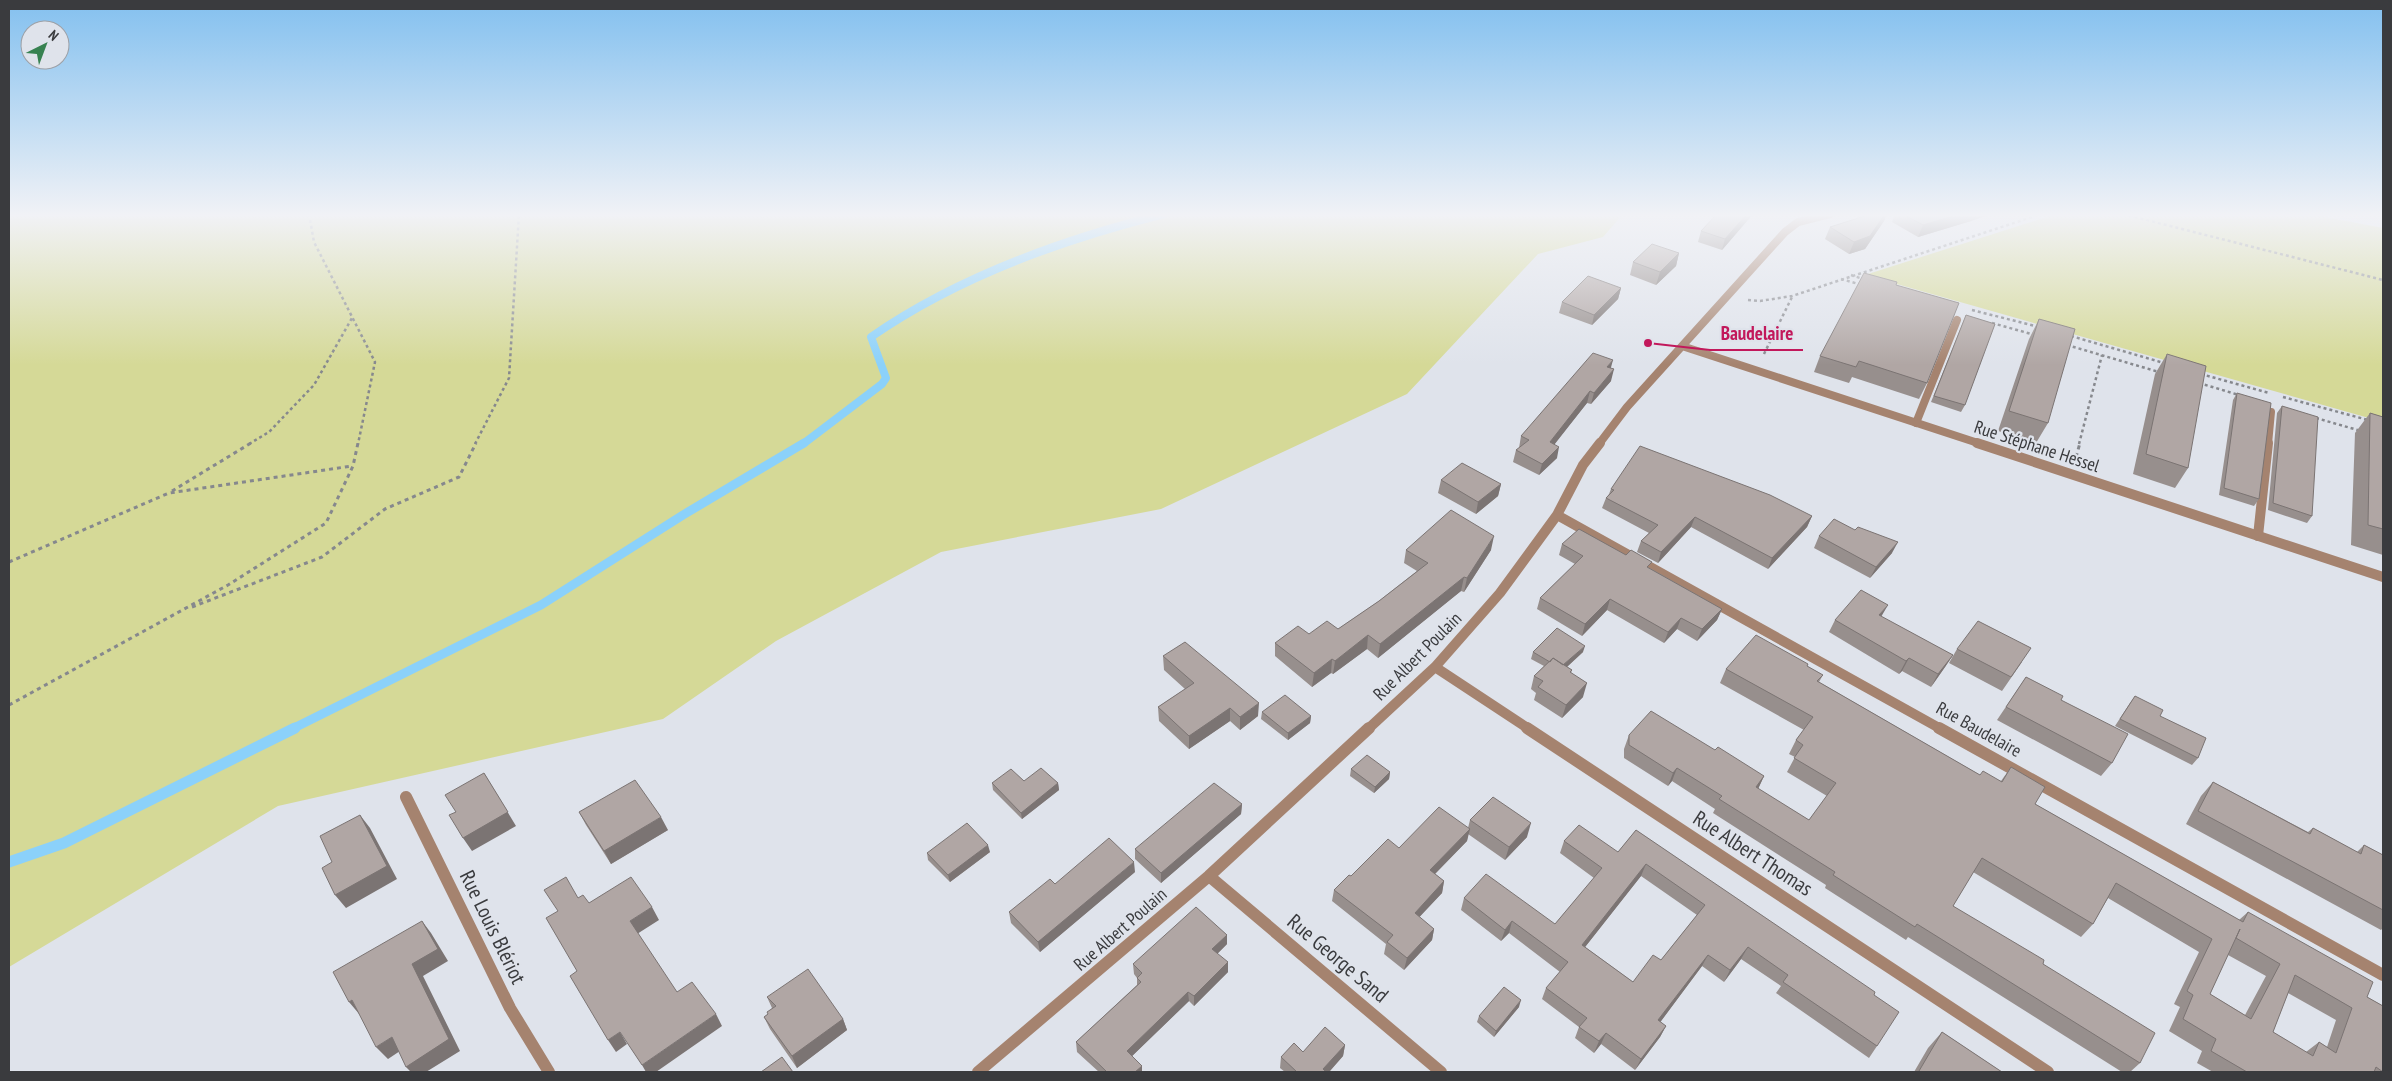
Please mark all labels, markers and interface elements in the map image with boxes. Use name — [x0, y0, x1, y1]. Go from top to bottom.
north arrow — [20, 20, 70, 70]
text: N — [45, 26, 63, 45]
callout: Baudelaire — [1710, 316, 1803, 350]
text: Baudelaire — [1721, 321, 1793, 345]
street label: Rue Stéphane Hessel — [1971, 415, 2103, 477]
street label: Rue Albert Poulain — [1368, 607, 1466, 705]
street label: Rue Baudelaire — [1932, 696, 2026, 762]
street label: Rue Albert Thomas — [1688, 804, 1818, 902]
street label: Rue Louis Blériot — [454, 866, 532, 988]
street label: Rue Albert Poulain — [1069, 882, 1171, 976]
street label: Rue George Sand — [1282, 908, 1394, 1008]

